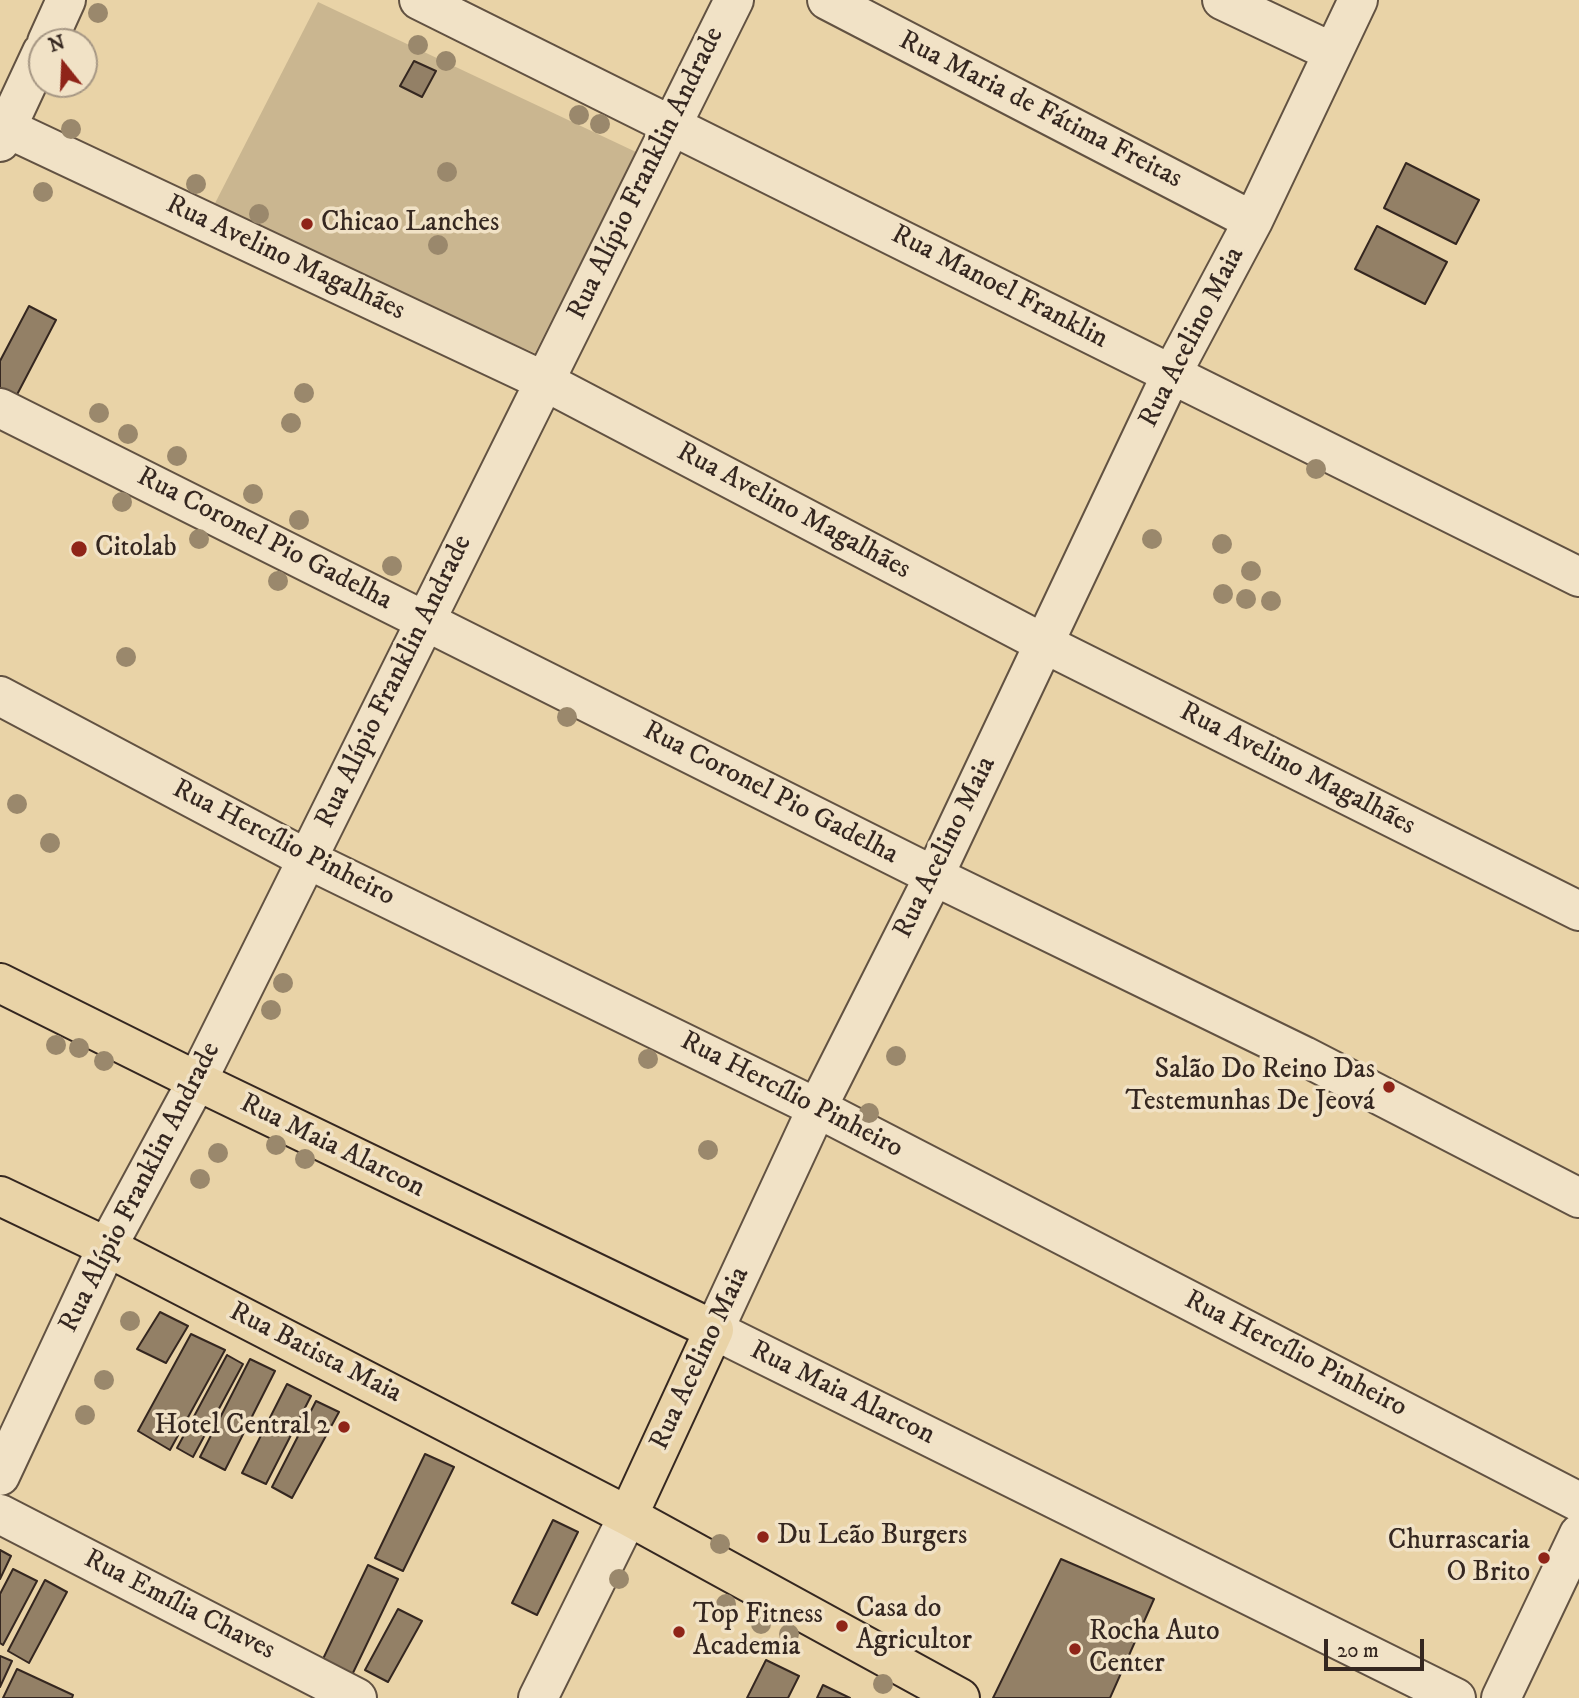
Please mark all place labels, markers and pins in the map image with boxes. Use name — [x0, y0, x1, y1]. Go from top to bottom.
place label: Chicao Lanches — [321, 207, 499, 241]
marker: Chicao Lanches — [299, 216, 315, 232]
place label: Citolab — [95, 532, 176, 566]
marker: Citolab — [69, 539, 89, 559]
place label: Salão Do Reino Das Testemunhas De Jeová — [1126, 1054, 1375, 1120]
marker: Salão Do Reino Das Testemunhas De Jeová — [1381, 1079, 1397, 1095]
place label: Hotel Central 2 — [154, 1410, 330, 1444]
marker: Hotel Central 2 — [336, 1419, 352, 1435]
place label: Du Leão Burgers — [777, 1520, 967, 1554]
place label: Churrascaria O Brito — [1388, 1525, 1530, 1591]
marker: Du Leão Burgers — [755, 1529, 771, 1545]
marker: Churrascaria O Brito — [1536, 1550, 1552, 1566]
place label: Casa do Agricultor — [856, 1593, 972, 1659]
place label: Top Fitness Academia — [693, 1599, 823, 1665]
place label: Rocha Auto Center — [1089, 1616, 1220, 1682]
marker: Casa do Agricultor — [834, 1618, 850, 1634]
marker: Top Fitness Academia — [671, 1624, 687, 1640]
marker: Rocha Auto Center — [1067, 1641, 1083, 1657]

